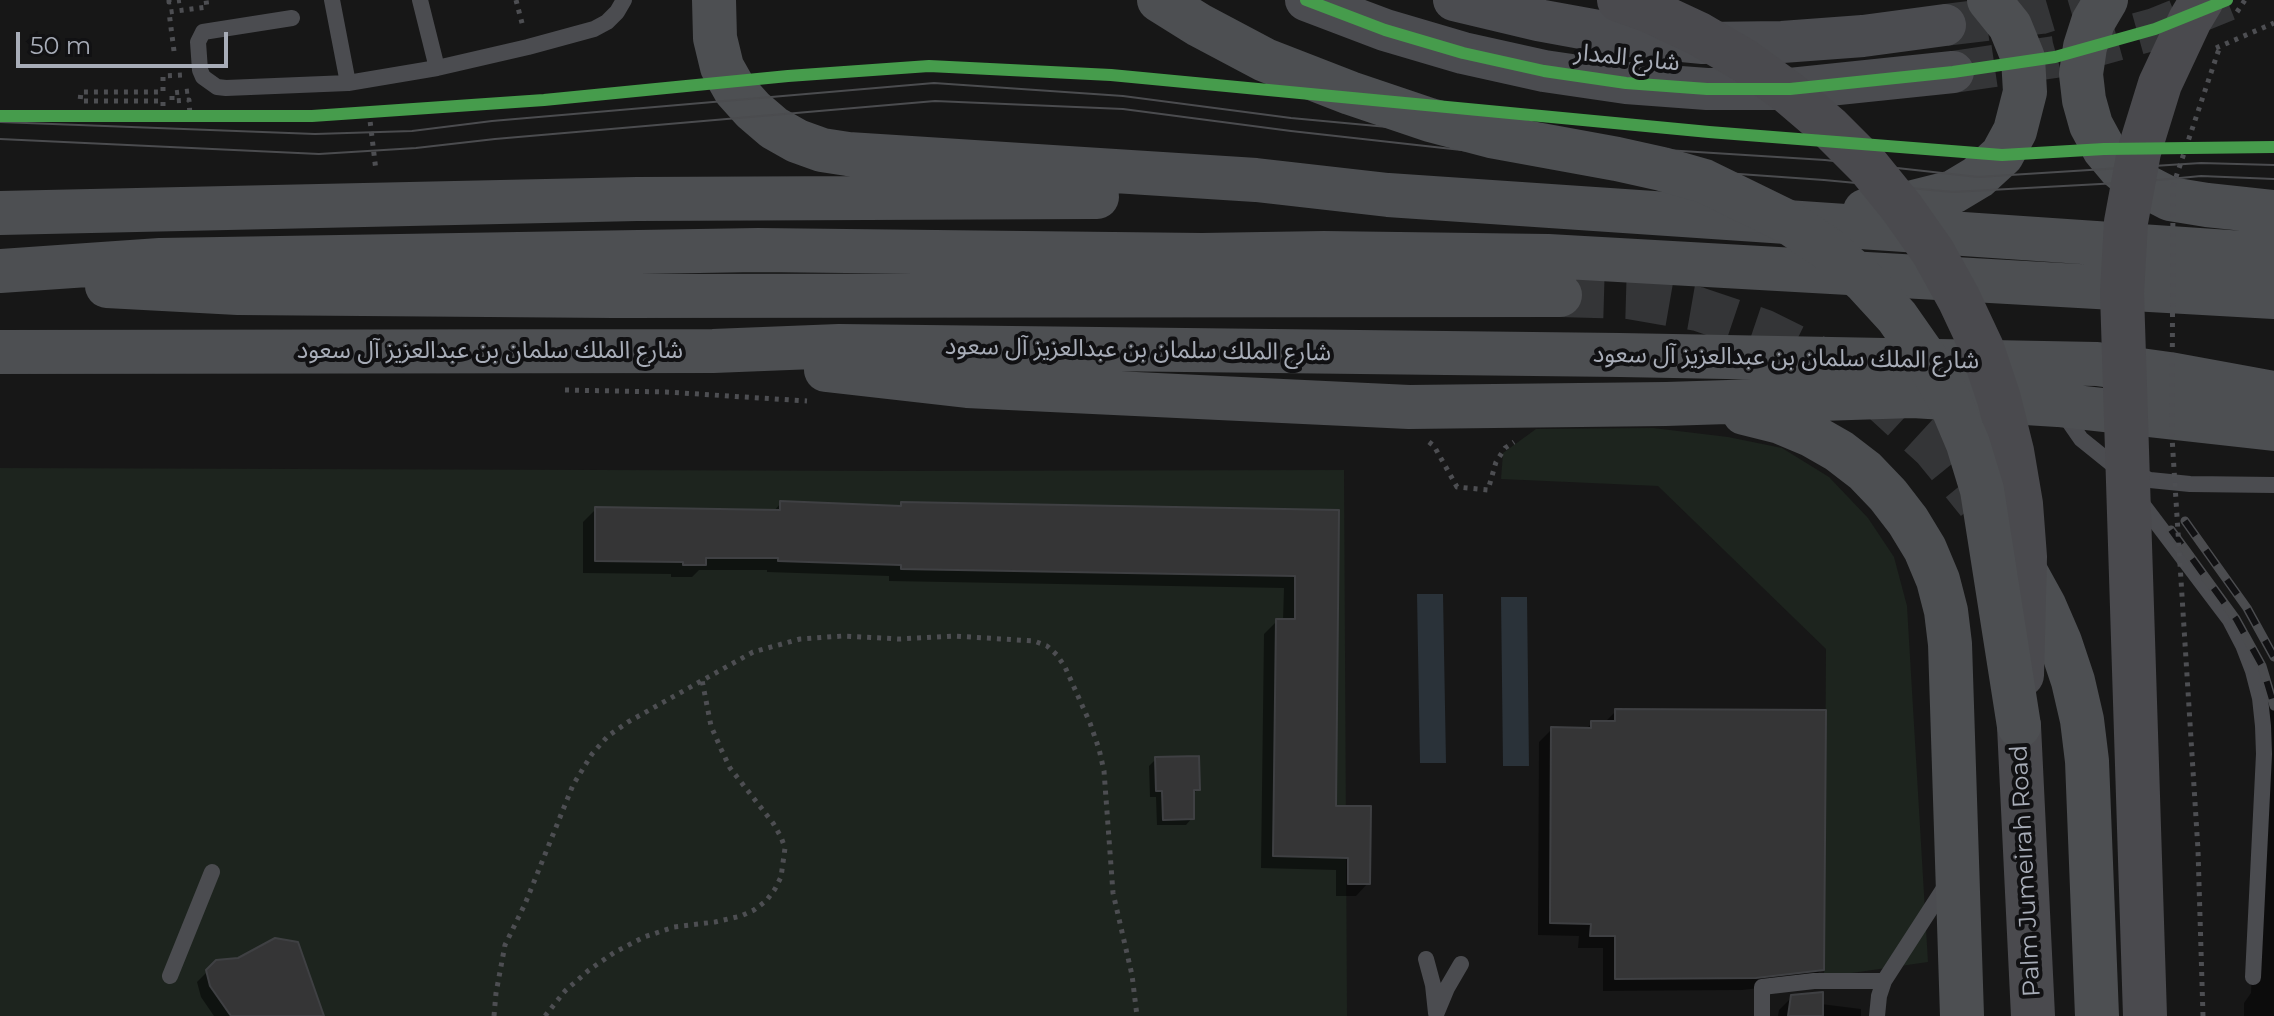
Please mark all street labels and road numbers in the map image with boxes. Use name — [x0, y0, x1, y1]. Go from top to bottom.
street label: شارع المدار — [1573, 38, 1681, 78]
street label: شارع الملك سلمان بن عبدالعزيز آل سعود — [945, 332, 1331, 368]
street label: شارع الملك سلمان بن عبدالعزيز آل سعود — [297, 337, 683, 365]
street label: شارع الملك سلمان بن عبدالعزيز آل سعود — [1593, 340, 1979, 376]
street label: Palm Jumeirah Road — [2005, 744, 2047, 998]

